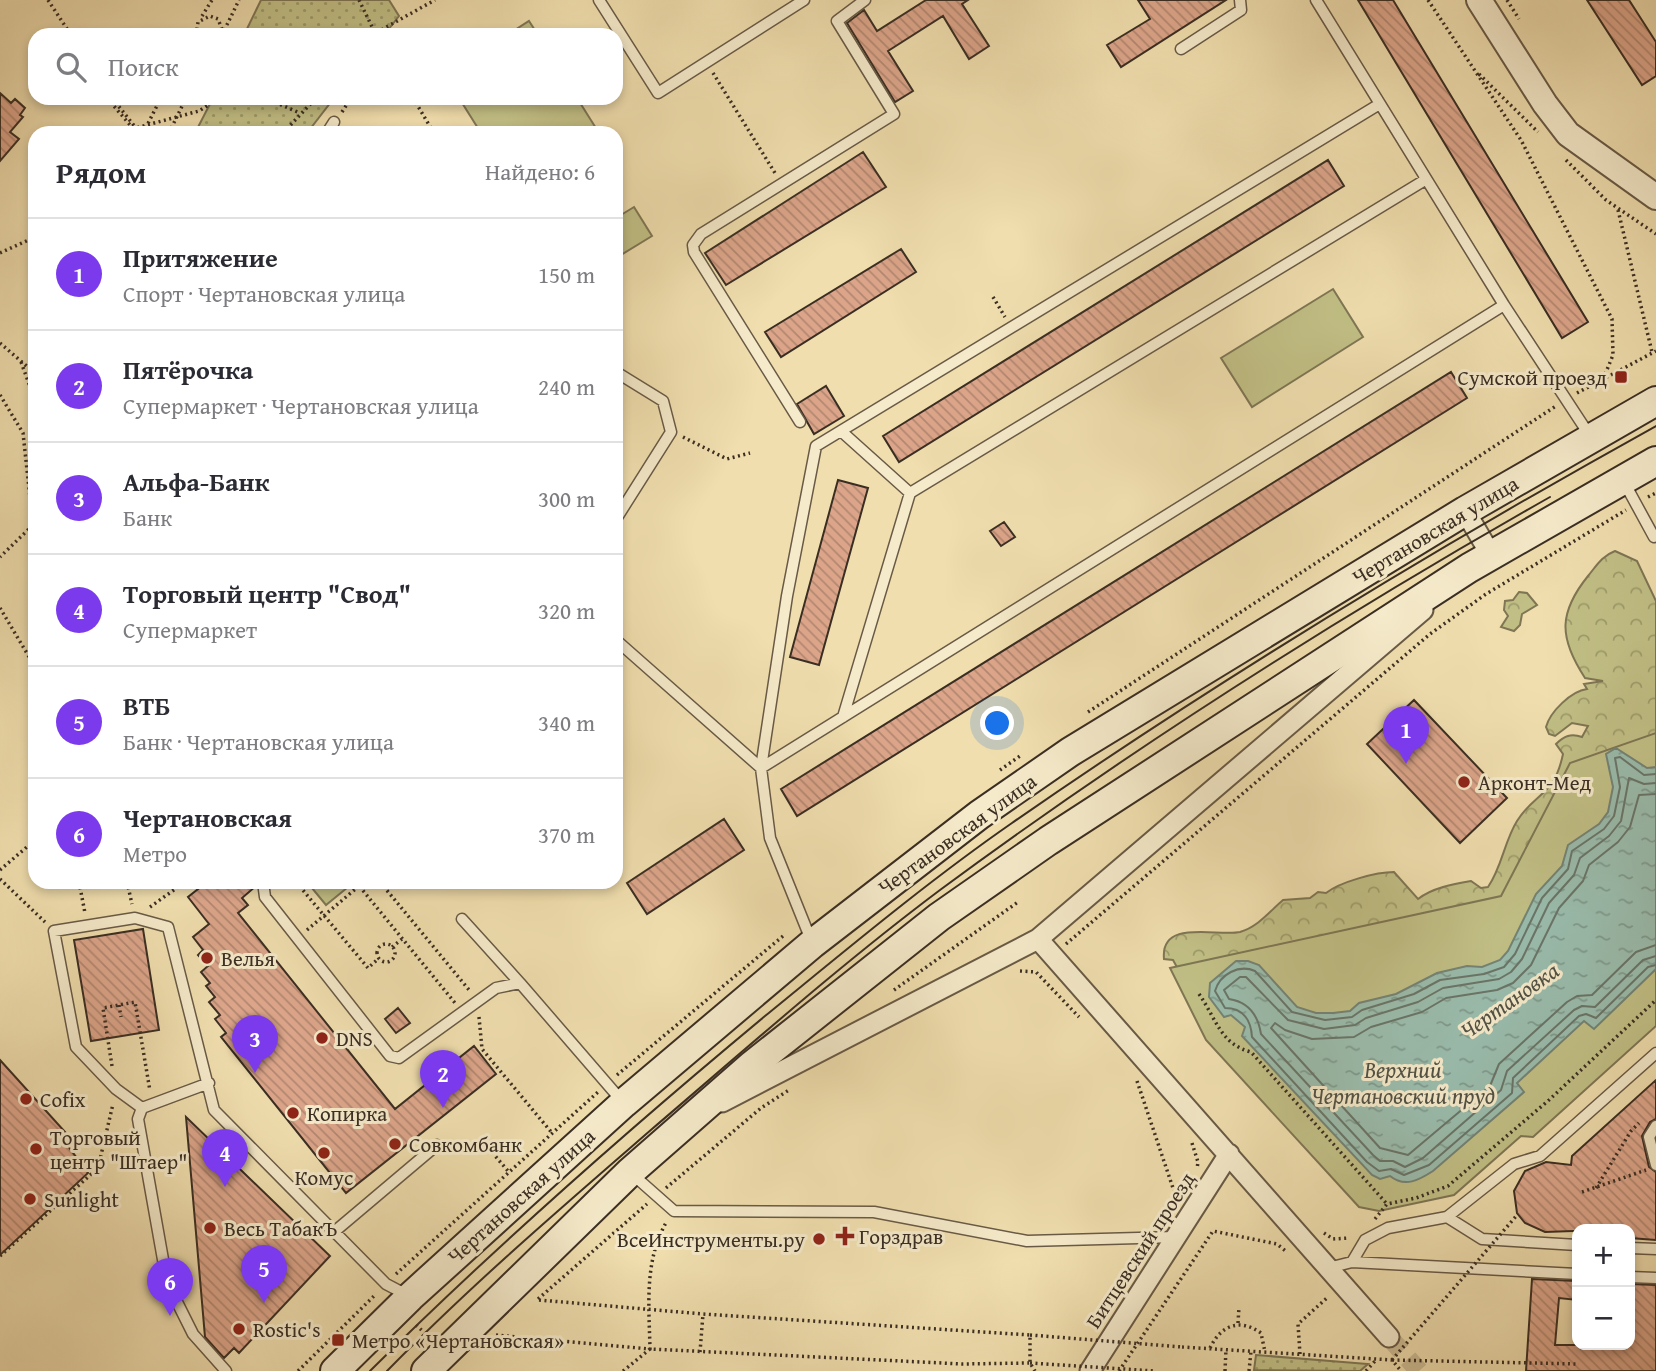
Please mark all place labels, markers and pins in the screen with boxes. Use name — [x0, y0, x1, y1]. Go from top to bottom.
place label: Сумской проезд — [1457, 362, 1608, 393]
marker: Сумской проезд — [1613, 369, 1629, 385]
pin: 1 — [1383, 706, 1429, 764]
place label: Арконт-Мед — [1478, 767, 1592, 798]
marker: Арконт-Мед — [1456, 774, 1472, 790]
place label: Велья — [221, 943, 275, 974]
marker: Велья — [199, 950, 215, 966]
pin: 3 — [232, 1015, 278, 1073]
place label: DNS — [336, 1023, 373, 1054]
marker: DNS — [314, 1030, 330, 1046]
pin: 2 — [420, 1050, 466, 1108]
place label: Cofix — [40, 1084, 86, 1115]
marker: Cofix — [18, 1091, 34, 1107]
place label: Копирка — [307, 1098, 387, 1129]
marker: Копирка — [285, 1105, 301, 1121]
place label: Торговый центр "Штаер" — [50, 1122, 187, 1177]
pin: 4 — [202, 1129, 248, 1187]
place label: Совкомбанк — [409, 1129, 522, 1160]
marker: Совкомбанк — [387, 1136, 403, 1152]
marker: Торговый центр "Штаер" — [28, 1141, 44, 1157]
marker: Комус — [316, 1145, 332, 1161]
place label: Комус — [295, 1162, 353, 1193]
place label: Sunlight — [44, 1184, 119, 1215]
marker: Sunlight — [22, 1191, 38, 1207]
place label: Весь ТабакЪ — [224, 1213, 338, 1244]
marker: Весь ТабакЪ — [202, 1220, 218, 1236]
place label: Горздрав — [859, 1221, 943, 1252]
place label: ВсеИнструменты.ру — [617, 1224, 805, 1255]
marker: Горздрав — [837, 1228, 853, 1244]
marker: ВсеИнструменты.ру — [811, 1231, 827, 1247]
pin: 5 — [241, 1245, 287, 1303]
pin: 6 — [147, 1258, 193, 1316]
place label: Rostic's — [253, 1314, 321, 1345]
marker: Rostic's — [231, 1321, 247, 1337]
place label: Метро «Чертановская» — [352, 1325, 564, 1356]
marker: Метро «Чертановская» — [330, 1332, 346, 1348]

